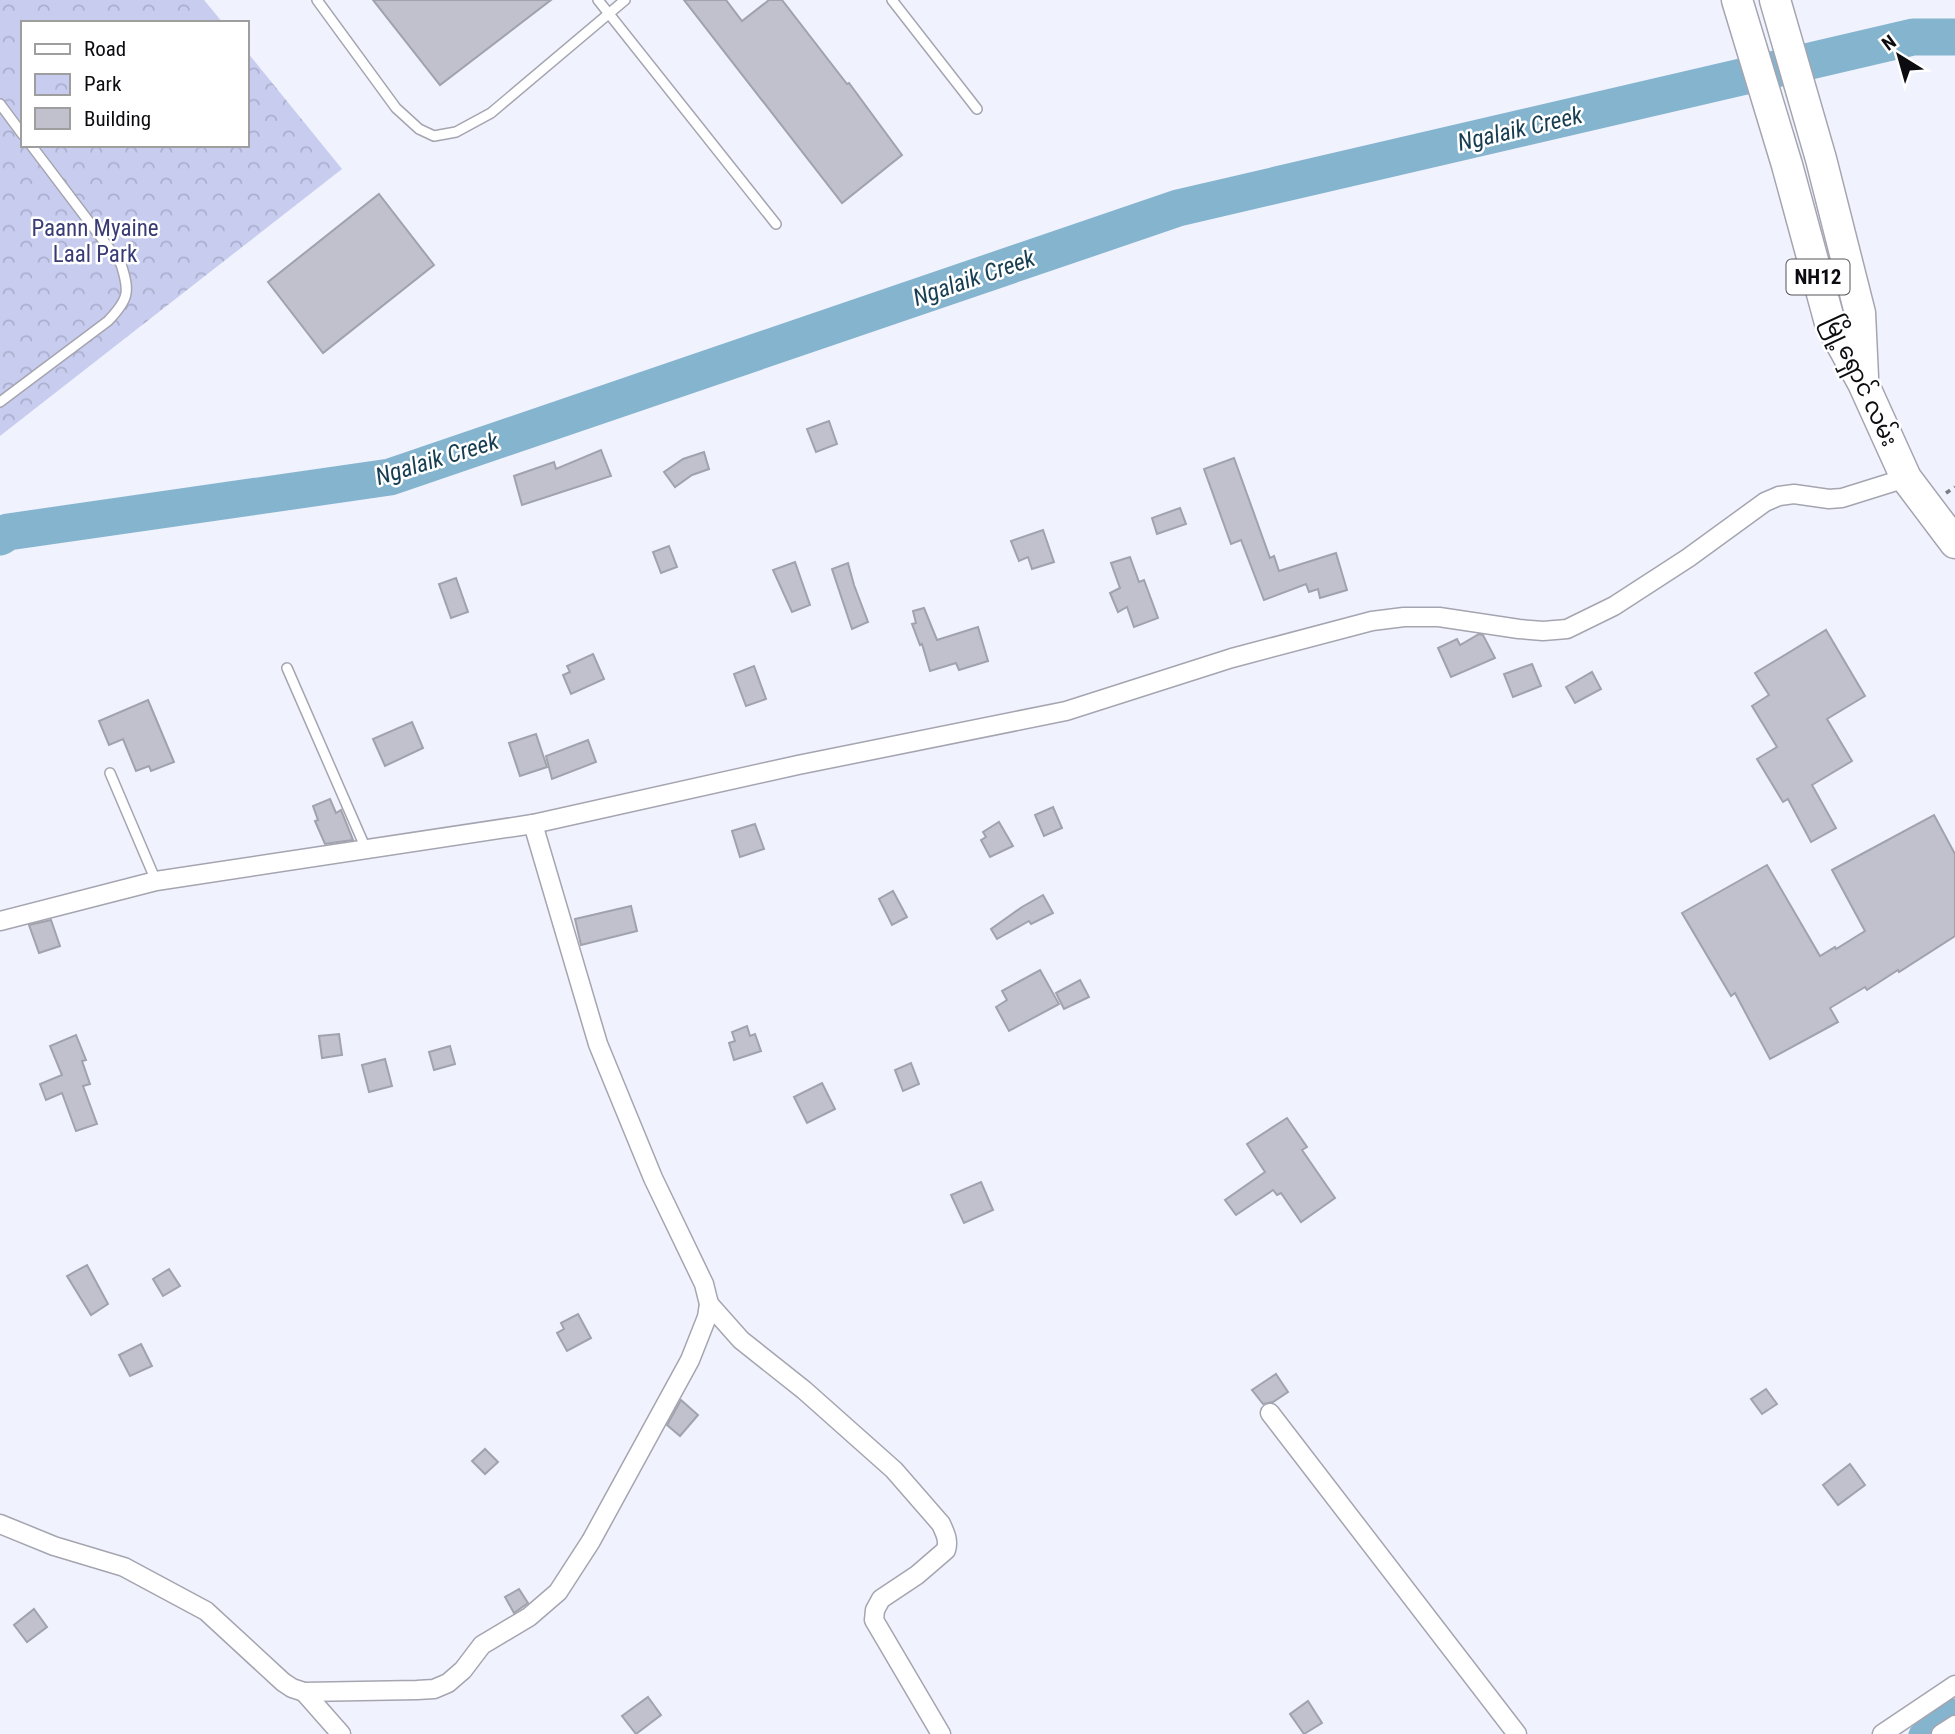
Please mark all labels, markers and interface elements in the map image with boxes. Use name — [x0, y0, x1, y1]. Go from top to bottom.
legend — [21, 21, 248, 147]
north arrow — [1864, 21, 1934, 91]
text: N — [1878, 30, 1901, 56]
text: Road — [84, 37, 126, 61]
text: Park — [84, 72, 122, 96]
water label: Ngalaik Creek — [1455, 101, 1586, 157]
text: Building — [84, 107, 151, 131]
park label: Paann Myaine Laal Park — [31, 215, 159, 268]
water label: Ngalaik Creek — [909, 244, 1039, 312]
road number: NH12 — [1786, 260, 1850, 294]
street label: မြို့ရှောင် လမ်း — [1814, 310, 1906, 453]
water label: Ngalaik Creek — [372, 427, 502, 491]

